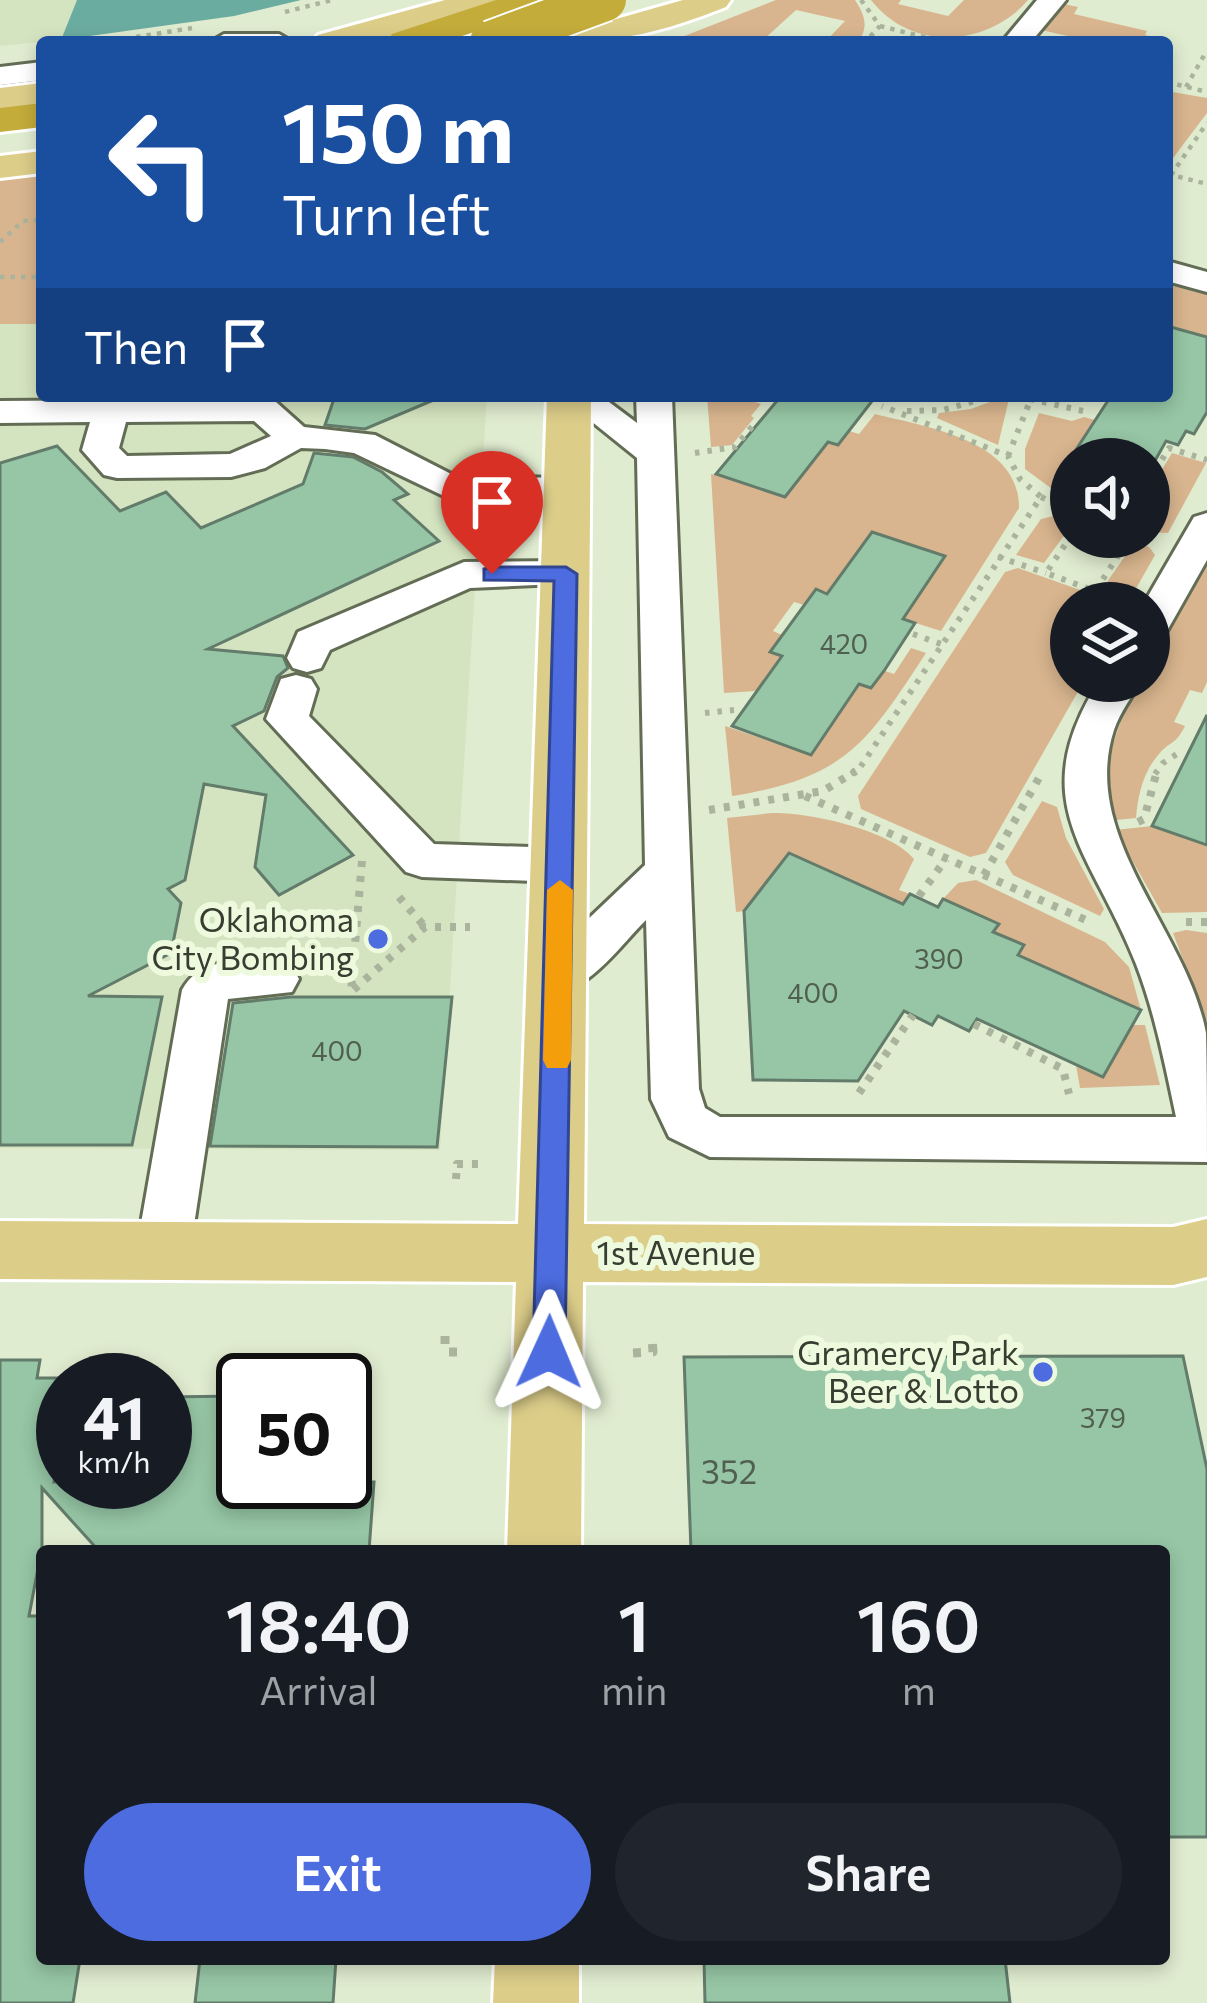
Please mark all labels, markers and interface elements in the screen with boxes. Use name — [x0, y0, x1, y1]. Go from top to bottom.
text: 150 m — [282, 78, 514, 180]
icon: left — [84, 84, 240, 240]
text: Turn left — [282, 180, 490, 246]
icon: arrive — [212, 312, 278, 378]
text: Then — [84, 318, 188, 373]
map controls — [1050, 438, 1170, 702]
button: sound — [1050, 438, 1170, 558]
pin — [441, 451, 543, 574]
icon: arrive — [459, 469, 525, 535]
button: layers — [1050, 582, 1170, 702]
house number: 420 — [820, 627, 868, 660]
place label: Oklahoma City Bombing — [151, 898, 354, 977]
marker: Oklahoma City Bombing — [365, 926, 391, 952]
house number: 390 — [914, 942, 964, 975]
house number: 400 — [787, 976, 839, 1009]
house number: 400 — [311, 1034, 363, 1067]
street label: 1st Avenue — [597, 1231, 755, 1272]
position arrow — [486, 1289, 612, 1415]
place label: Gramercy Park Beer & Lotto — [797, 1331, 1019, 1410]
speed limit sign: 50 — [216, 1353, 372, 1509]
marker: Gramercy Park Beer & Lotto — [1030, 1359, 1056, 1385]
text: 41 — [83, 1379, 145, 1452]
house number: 379 — [1080, 1401, 1126, 1434]
text: km/h — [78, 1442, 150, 1479]
house number: 352 — [701, 1450, 757, 1491]
text: 18:40 — [225, 1579, 411, 1667]
text: 1 — [618, 1579, 650, 1667]
text: 160 — [857, 1579, 981, 1667]
text: Arrival — [259, 1665, 377, 1713]
text: min — [601, 1665, 667, 1713]
text: m — [902, 1665, 936, 1713]
button: Exit — [84, 1803, 591, 1941]
button: Share — [615, 1803, 1122, 1941]

